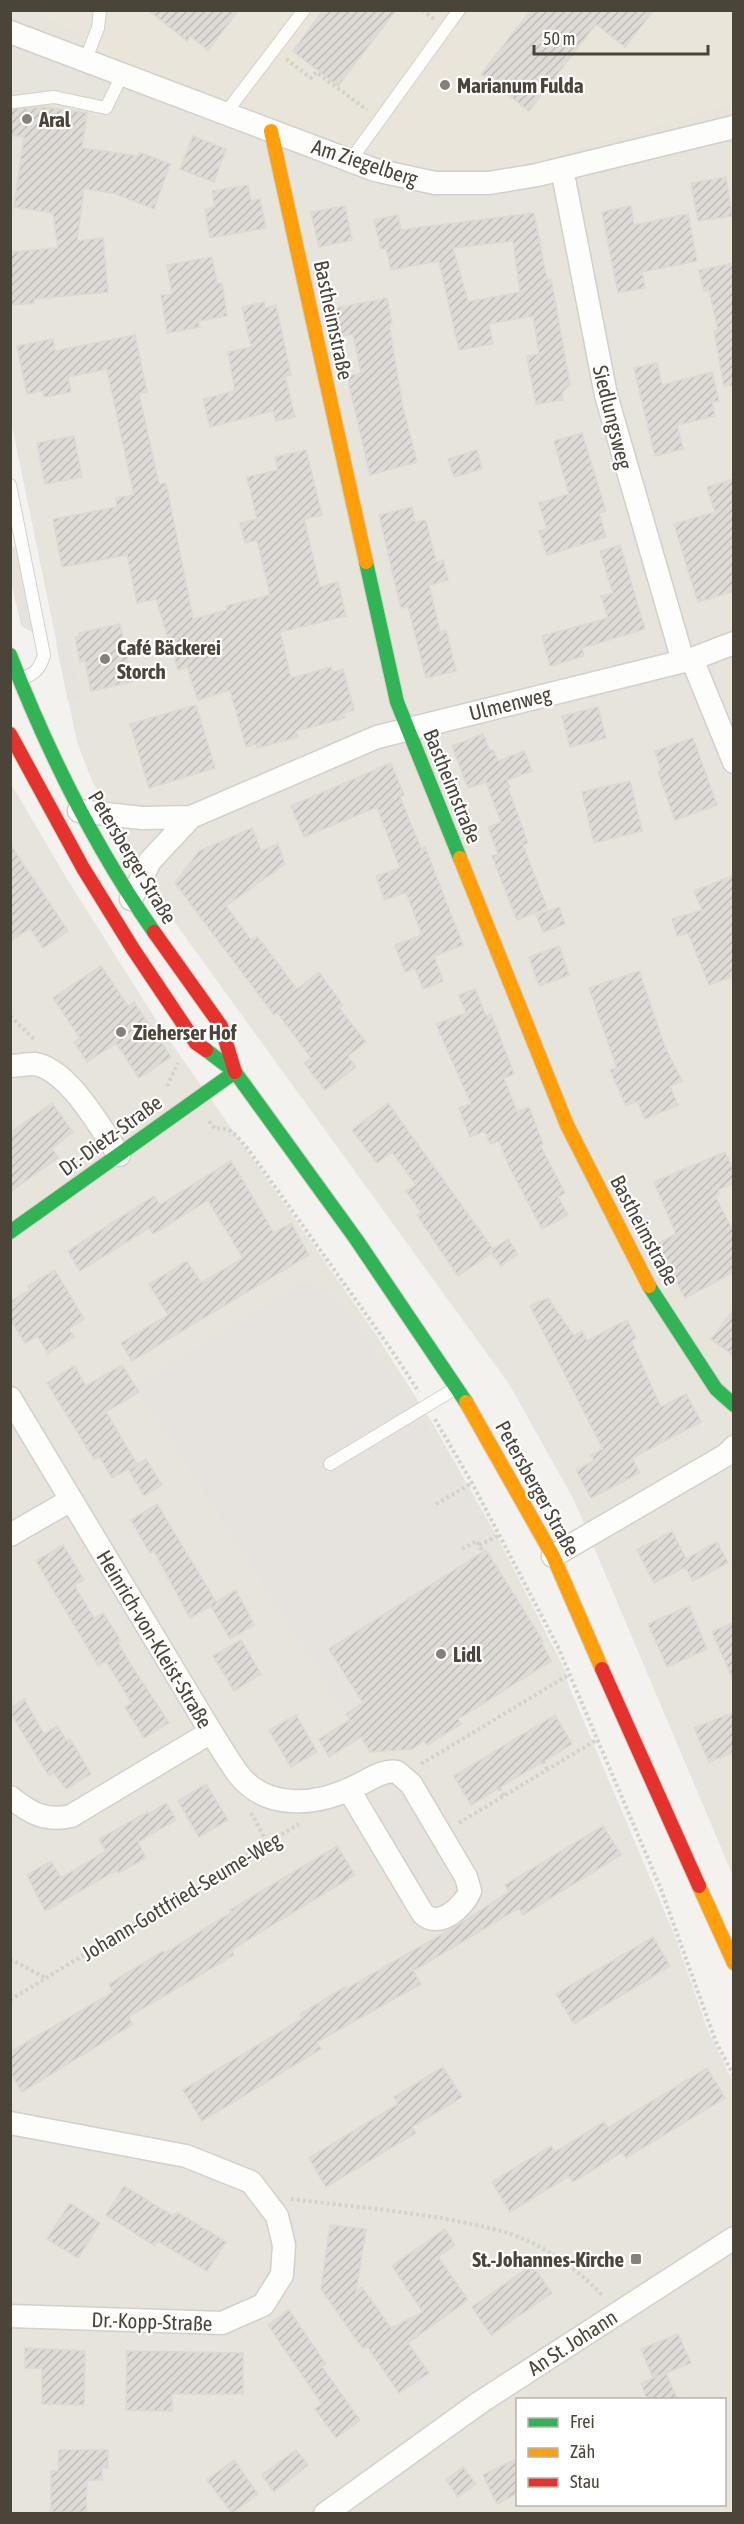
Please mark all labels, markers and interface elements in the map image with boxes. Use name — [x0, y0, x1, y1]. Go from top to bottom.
scale bar — [534, 18, 708, 56]
text: 50 m — [543, 28, 575, 49]
place label: Marianum Fulda — [457, 73, 584, 97]
marker: Marianum Fulda — [438, 78, 452, 92]
place label: Aral — [38, 107, 71, 131]
marker: Aral — [20, 112, 34, 126]
street label: Am Ziegelberg — [309, 134, 421, 190]
street label: Bastheimstraße — [310, 258, 358, 382]
street label: Siedlungsweg — [589, 363, 637, 471]
place label: Café Bäckerei Storch — [117, 635, 221, 683]
marker: Café Bäckerei Storch — [98, 652, 112, 666]
street label: Ulmenweg — [466, 681, 554, 725]
street label: Bastheimstraße — [419, 725, 487, 847]
street label: Petersberger Straße — [84, 786, 182, 928]
place label: Zieherser Hof — [133, 1020, 237, 1044]
marker: Zieherser Hof — [114, 1025, 128, 1039]
street label: Dr.-Dietz-Straße — [54, 1090, 166, 1180]
street label: Bastheimstraße — [606, 1171, 684, 1289]
street label: Petersberger Straße — [491, 1416, 585, 1560]
street label: Heinrich-von-Kleist-Straße — [92, 1546, 218, 1732]
place label: Lidl — [453, 1642, 482, 1666]
marker: Lidl — [434, 1647, 448, 1661]
street label: Johann-Gottfried-Seume-Weg — [77, 1827, 285, 1965]
place label: St.-Johannes-Kirche — [472, 2247, 624, 2271]
marker: St.-Johannes-Kirche — [629, 2252, 643, 2266]
street label: An St. Johann — [523, 2304, 621, 2380]
street label: Dr.-Kopp-Straße — [91, 2307, 213, 2335]
legend — [516, 2398, 726, 2506]
text: Frei — [570, 2411, 595, 2432]
text: Zäh — [570, 2441, 595, 2462]
text: Stau — [570, 2471, 600, 2492]

